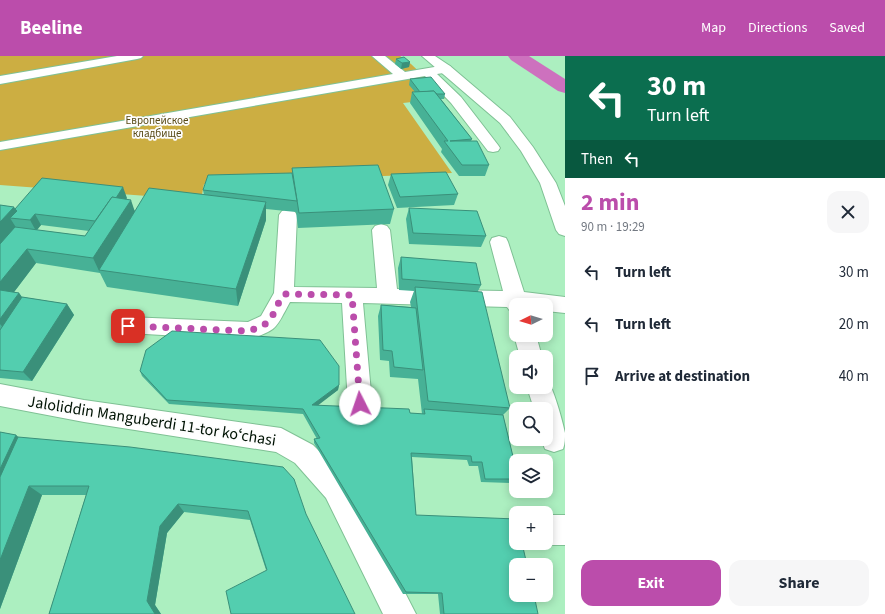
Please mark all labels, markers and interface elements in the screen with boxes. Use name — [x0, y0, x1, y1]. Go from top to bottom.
text: Beeline — [20, 15, 83, 42]
text: Map — [701, 18, 726, 38]
text: Directions — [748, 18, 807, 38]
text: Saved — [829, 18, 865, 38]
text: 30 m — [647, 66, 706, 106]
icon: left — [581, 72, 633, 124]
text: Turn left — [647, 103, 709, 128]
park label: Европейское кладбище — [126, 113, 189, 141]
icon: left — [621, 148, 643, 170]
text: Then — [581, 149, 613, 170]
text: 2 min — [581, 185, 639, 220]
button: close — [827, 191, 869, 233]
text: 90 m · 19:29 — [581, 218, 645, 236]
icon: left — [581, 261, 603, 283]
text: Turn left — [615, 262, 671, 283]
text: 30 m — [839, 262, 869, 283]
north arrow — [509, 298, 553, 342]
map controls — [509, 298, 553, 602]
pin — [111, 309, 145, 343]
icon: left — [581, 313, 603, 335]
text: Turn left — [615, 314, 671, 335]
text: 20 m — [839, 314, 869, 335]
icon: arrive — [117, 315, 139, 337]
button: sound — [509, 350, 553, 394]
icon: arrive — [581, 365, 603, 387]
text: Arrive at destination — [615, 366, 750, 387]
text: 40 m — [839, 366, 869, 387]
position arrow — [339, 383, 381, 425]
street label: Jaloliddin Manguberdi 11-tor koʻchasi — [26, 390, 278, 451]
button: search — [509, 402, 553, 446]
button: layers — [509, 454, 553, 498]
button: + — [509, 506, 553, 550]
button: − — [509, 558, 553, 602]
button: Exit — [581, 560, 721, 606]
button: Share — [729, 560, 869, 606]

